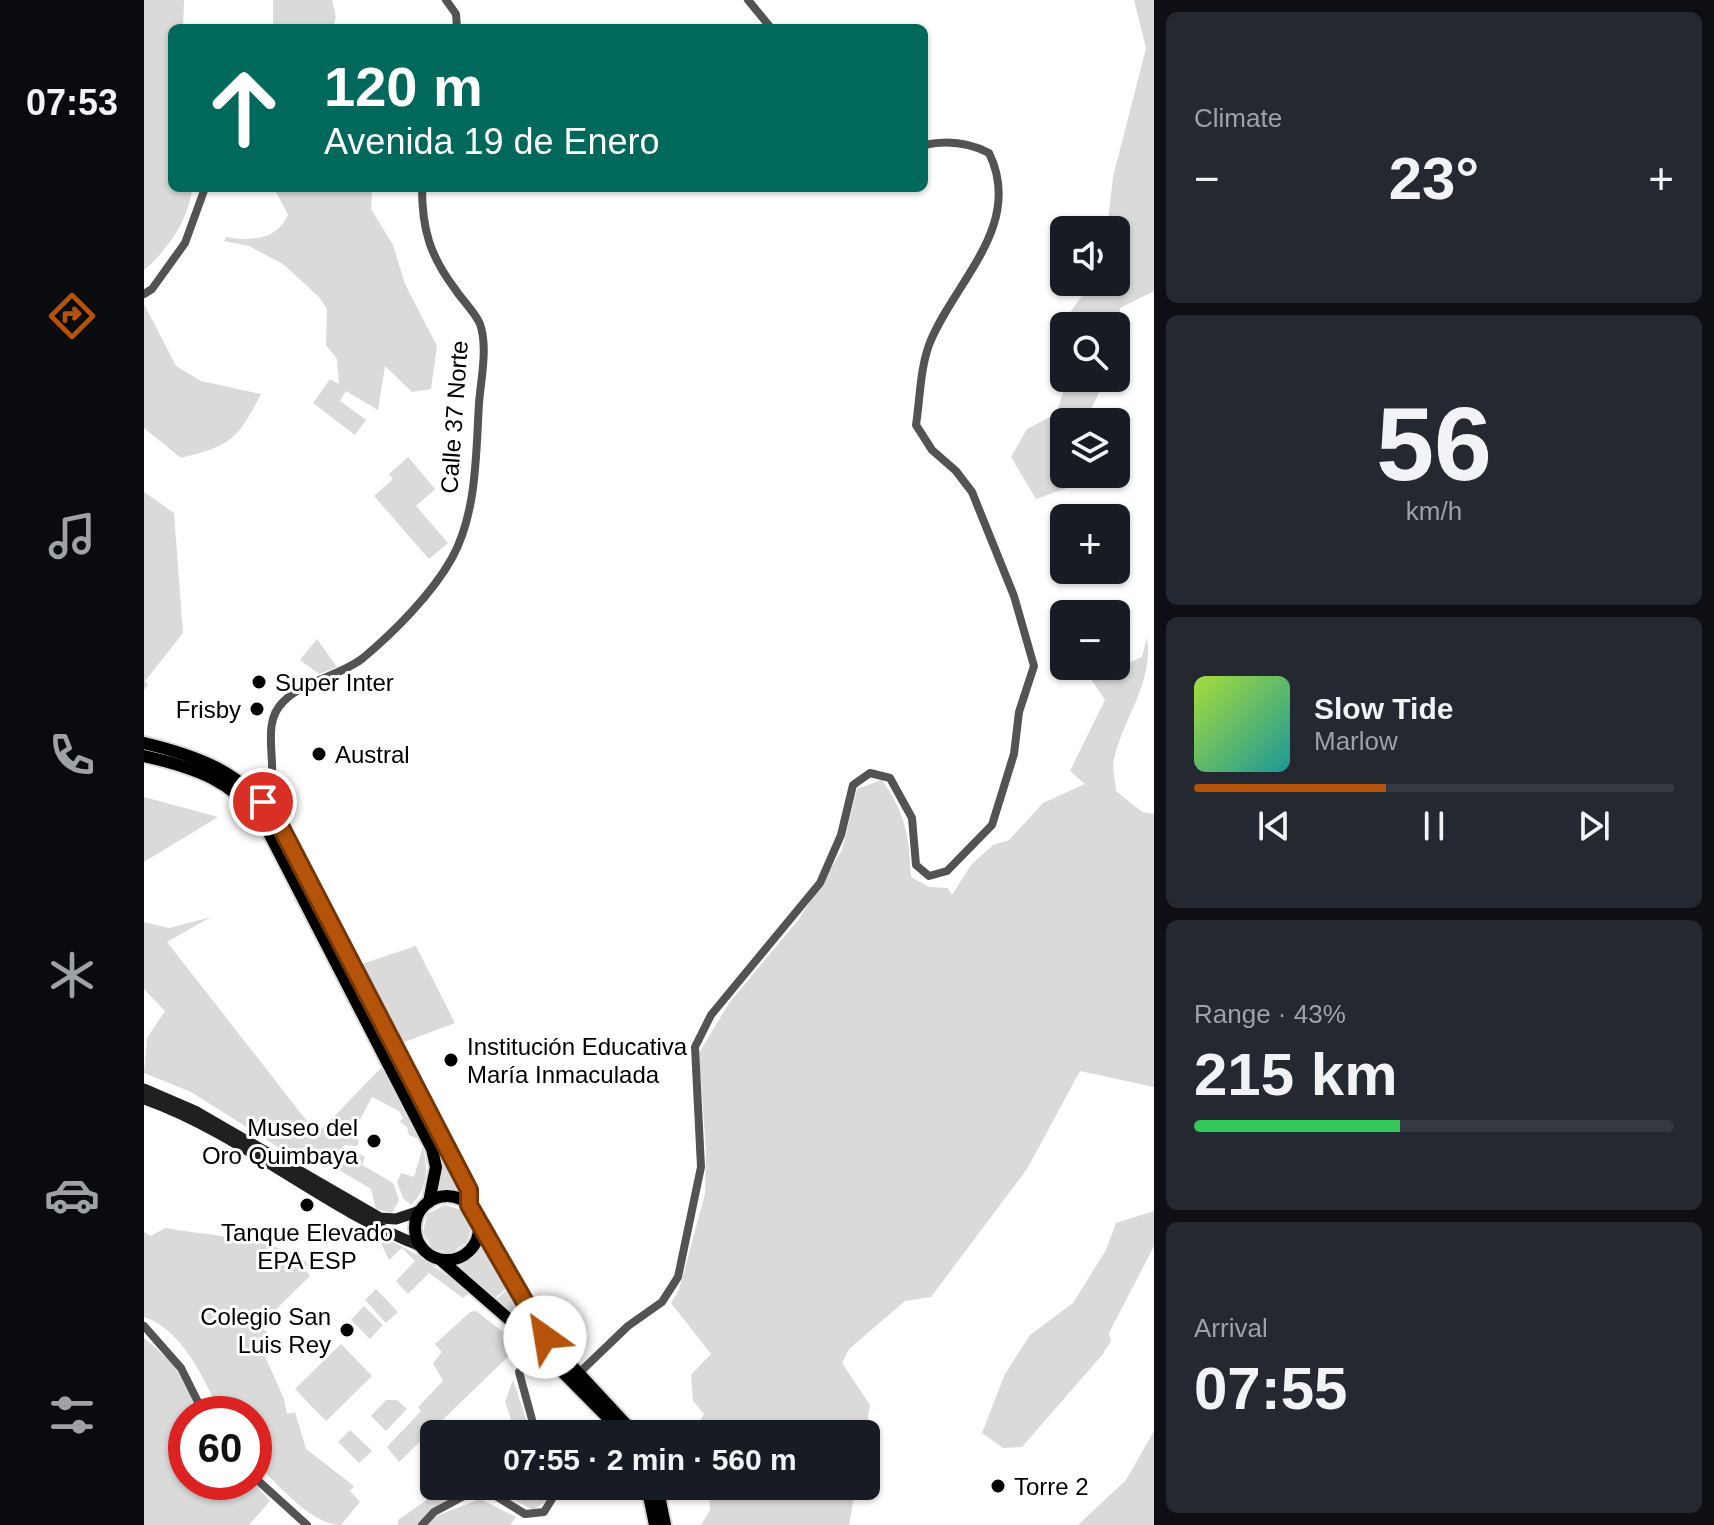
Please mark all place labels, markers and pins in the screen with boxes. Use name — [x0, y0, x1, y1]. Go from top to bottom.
place label: Super Inter — [275, 669, 394, 696]
marker: Super Inter — [250, 673, 268, 691]
place label: Frisby — [176, 696, 241, 723]
marker: Frisby — [248, 700, 266, 718]
place label: Austral — [335, 741, 410, 768]
marker: Austral — [310, 745, 328, 763]
pin — [229, 768, 297, 836]
place label: Institución Educativa María Inmaculada — [467, 1033, 688, 1088]
marker: Institución Educativa María Inmaculada — [442, 1051, 460, 1069]
place label: Museo del Oro Quimbaya — [202, 1114, 359, 1169]
marker: Museo del Oro Quimbaya — [365, 1132, 383, 1150]
marker: Tanque Elevado EPA ESP — [298, 1196, 316, 1214]
place label: Tanque Elevado EPA ESP — [221, 1219, 393, 1274]
place label: Colegio San Luis Rey — [200, 1303, 331, 1358]
marker: Colegio San Luis Rey — [338, 1321, 356, 1339]
place label: Torre 2 — [1014, 1473, 1089, 1500]
marker: Torre 2 — [989, 1477, 1007, 1495]

